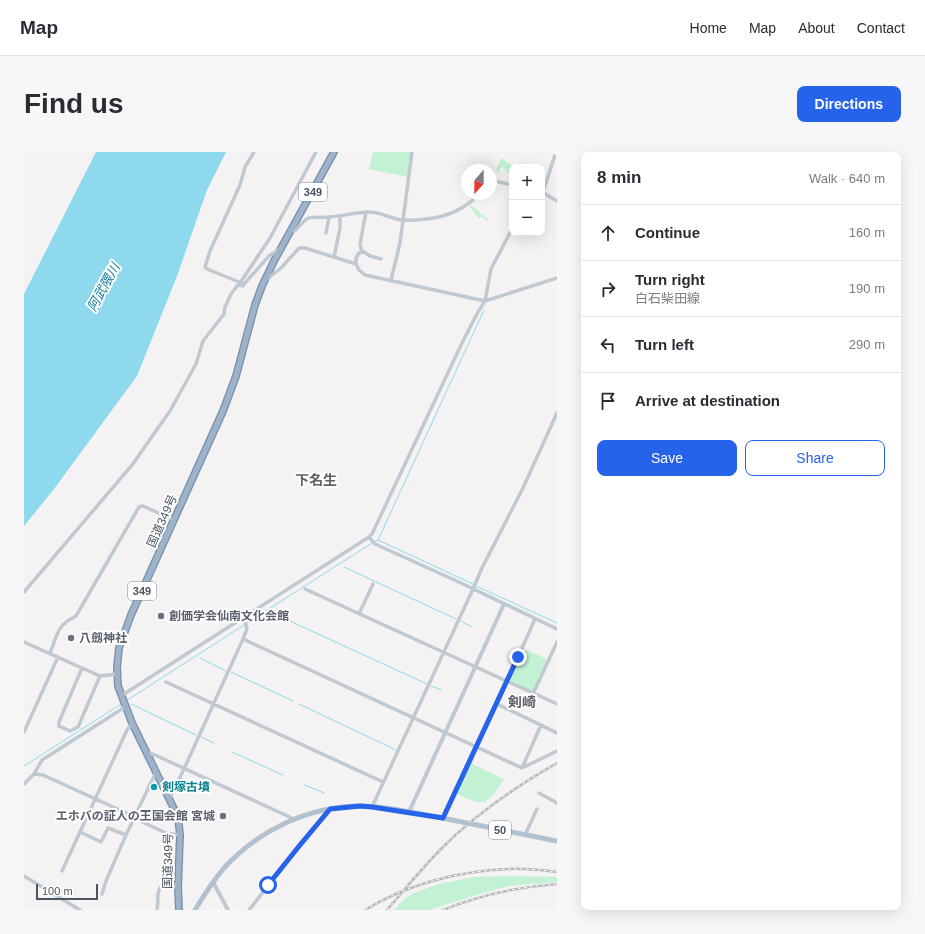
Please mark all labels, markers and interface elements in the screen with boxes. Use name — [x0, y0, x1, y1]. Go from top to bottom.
text: Map — [20, 17, 58, 38]
text: Home — [690, 20, 727, 36]
text: Map — [749, 20, 776, 36]
text: About — [798, 20, 835, 36]
text: Contact — [857, 20, 905, 36]
button: Directions — [797, 86, 901, 122]
text: Find us — [24, 88, 124, 119]
north arrow — [461, 164, 497, 200]
map controls — [509, 164, 545, 236]
button: + — [509, 164, 545, 200]
text: 8 min — [597, 168, 641, 187]
text: Walk · 640 m — [809, 171, 885, 186]
road number: 349 — [299, 183, 327, 201]
button: − — [509, 200, 545, 236]
icon: ahead — [597, 222, 619, 244]
text: Continue — [635, 224, 700, 241]
text: 160 m — [849, 225, 885, 240]
water label: 阿武隈川 — [84, 259, 124, 314]
text: Turn right — [635, 271, 705, 288]
icon: right — [597, 278, 619, 300]
text: 190 m — [849, 281, 885, 296]
text: 白石柴田線 — [635, 291, 700, 306]
icon: left — [597, 334, 619, 356]
text: Turn left — [635, 336, 694, 353]
text: 290 m — [849, 337, 885, 352]
icon: arrive — [597, 390, 619, 412]
text: Arrive at destination — [635, 392, 780, 409]
button: Save — [597, 440, 737, 476]
button: Share — [745, 440, 885, 476]
district label: 下名生 — [295, 472, 337, 488]
street label: 国道349号 — [144, 493, 180, 549]
road number: 349 — [128, 582, 156, 600]
place label: 創価学会仙南文化会館 — [169, 609, 289, 623]
marker: 創価学会仙南文化会館 — [156, 611, 166, 621]
place label: 八劔神社 — [79, 631, 127, 645]
marker: 八劔神社 — [66, 633, 76, 643]
route end — [509, 648, 527, 666]
district label: 剣崎 — [508, 694, 536, 710]
place label: 剣塚古墳 — [162, 780, 210, 794]
marker: 剣塚古墳 — [149, 782, 159, 792]
place label: エホバの証人の王国会館 宮城 — [56, 809, 215, 823]
marker: エホバの証人の王国会館 宮城 — [218, 811, 228, 821]
road number: 50 — [489, 821, 511, 839]
street label: 国道349号 — [161, 833, 175, 889]
route start — [259, 876, 277, 894]
scale bar — [36, 882, 98, 901]
text: 100 m — [42, 885, 73, 897]

